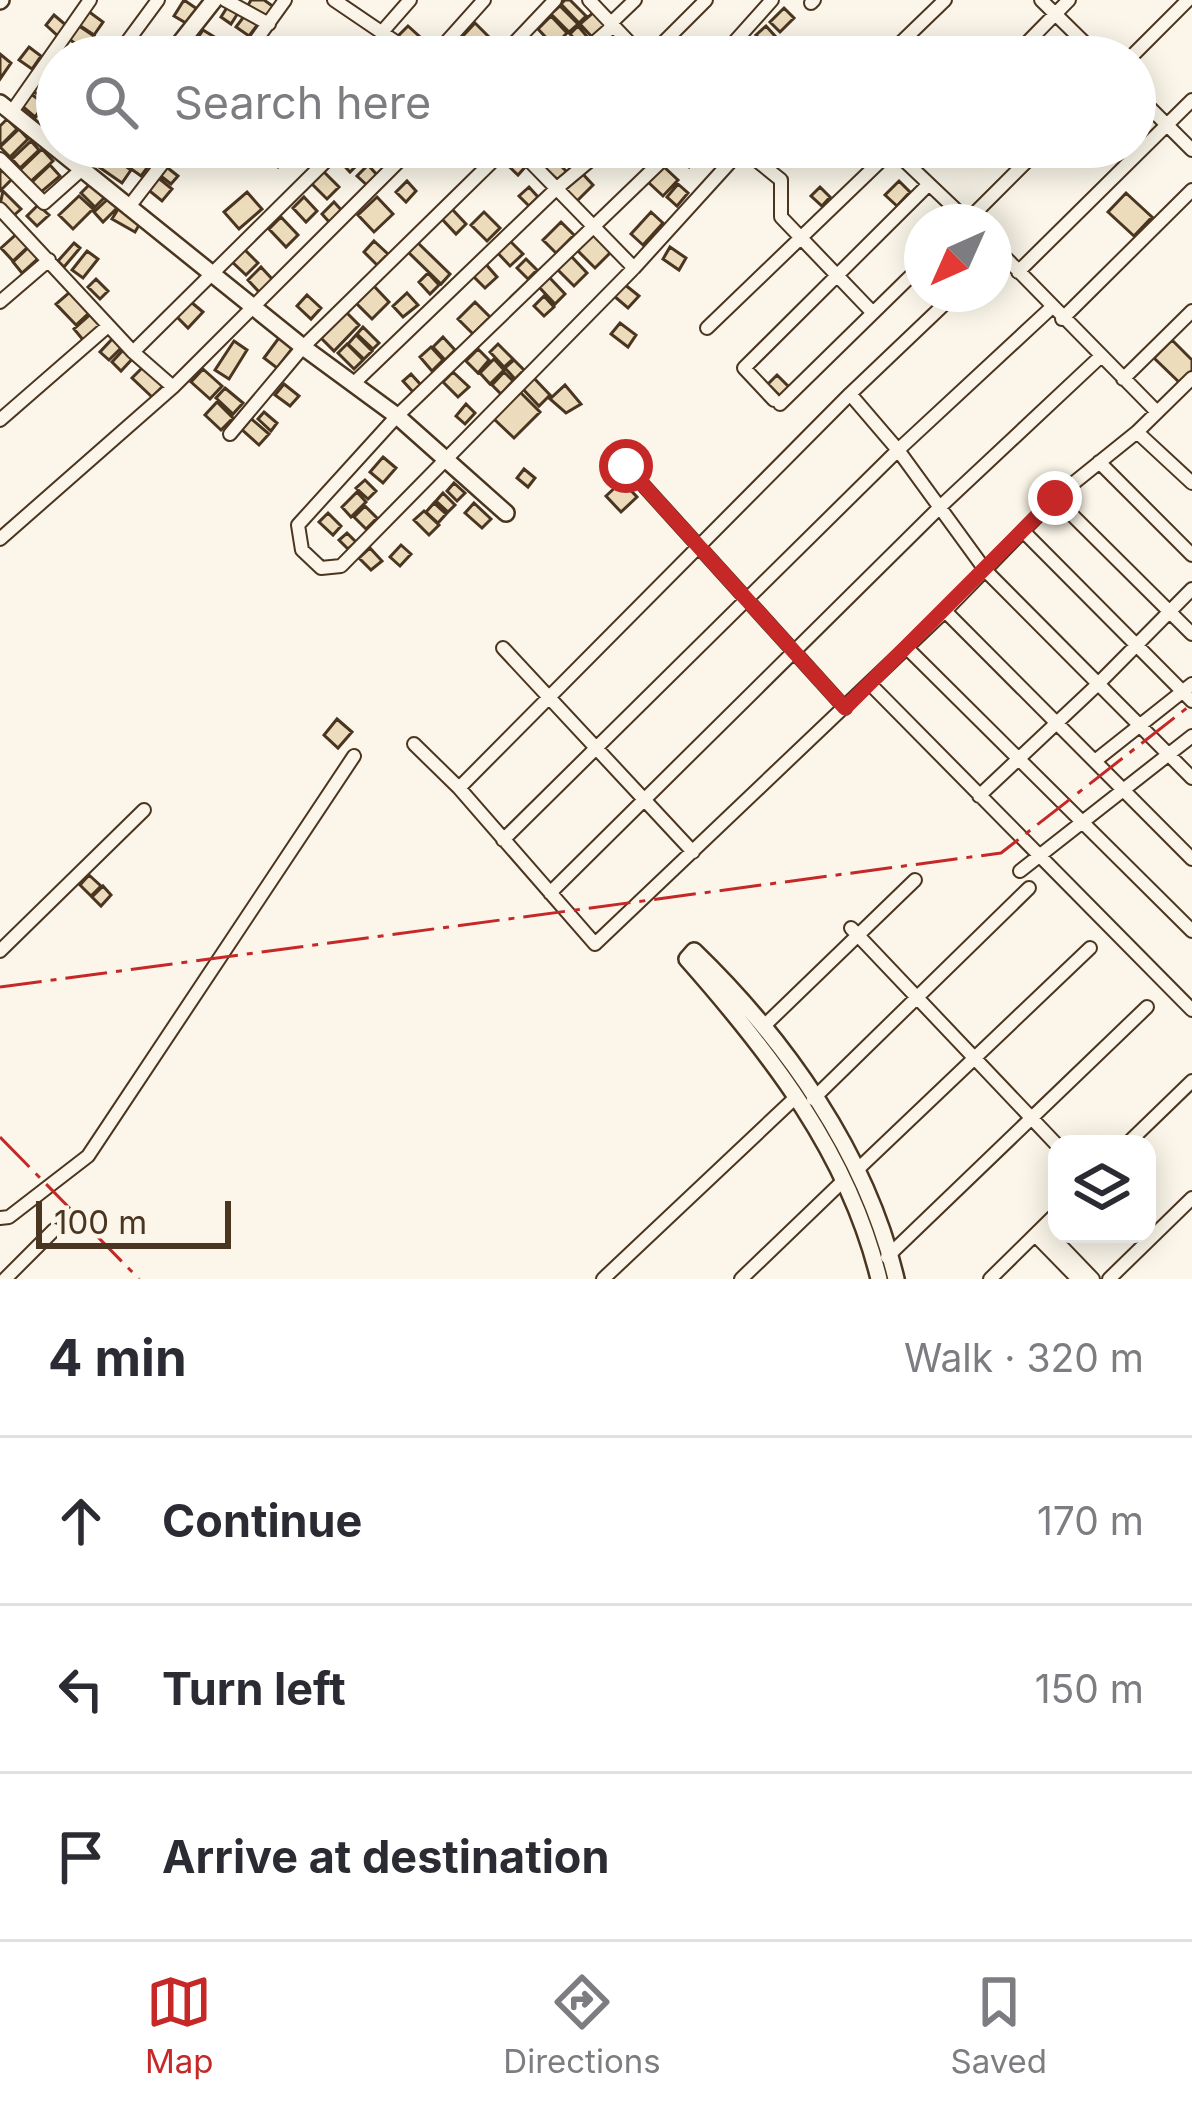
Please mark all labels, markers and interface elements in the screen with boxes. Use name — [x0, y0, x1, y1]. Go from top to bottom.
search box — [36, 36, 1156, 168]
icon: search — [78, 69, 144, 135]
text: Search here — [174, 75, 431, 130]
north arrow — [904, 204, 1012, 312]
route start — [599, 439, 653, 493]
route end — [1028, 471, 1082, 525]
map controls — [1048, 1135, 1156, 1243]
button: layers — [1048, 1135, 1156, 1243]
scale bar — [36, 1195, 231, 1248]
text: 100 m — [54, 1202, 147, 1242]
text: 4 min — [48, 1327, 187, 1388]
text: Walk · 320 m — [904, 1334, 1144, 1381]
icon: ahead — [48, 1488, 114, 1554]
text: Continue — [162, 1493, 362, 1548]
text: 170 m — [1037, 1497, 1144, 1544]
icon: left — [48, 1656, 114, 1722]
text: Turn left — [162, 1661, 346, 1716]
text: 150 m — [1035, 1665, 1144, 1712]
icon: arrive — [48, 1824, 114, 1890]
text: Arrive at destination — [162, 1829, 609, 1884]
tab: Map — [145, 1969, 213, 2081]
tab: Directions — [503, 1969, 661, 2081]
tab: Saved — [950, 1969, 1047, 2081]

